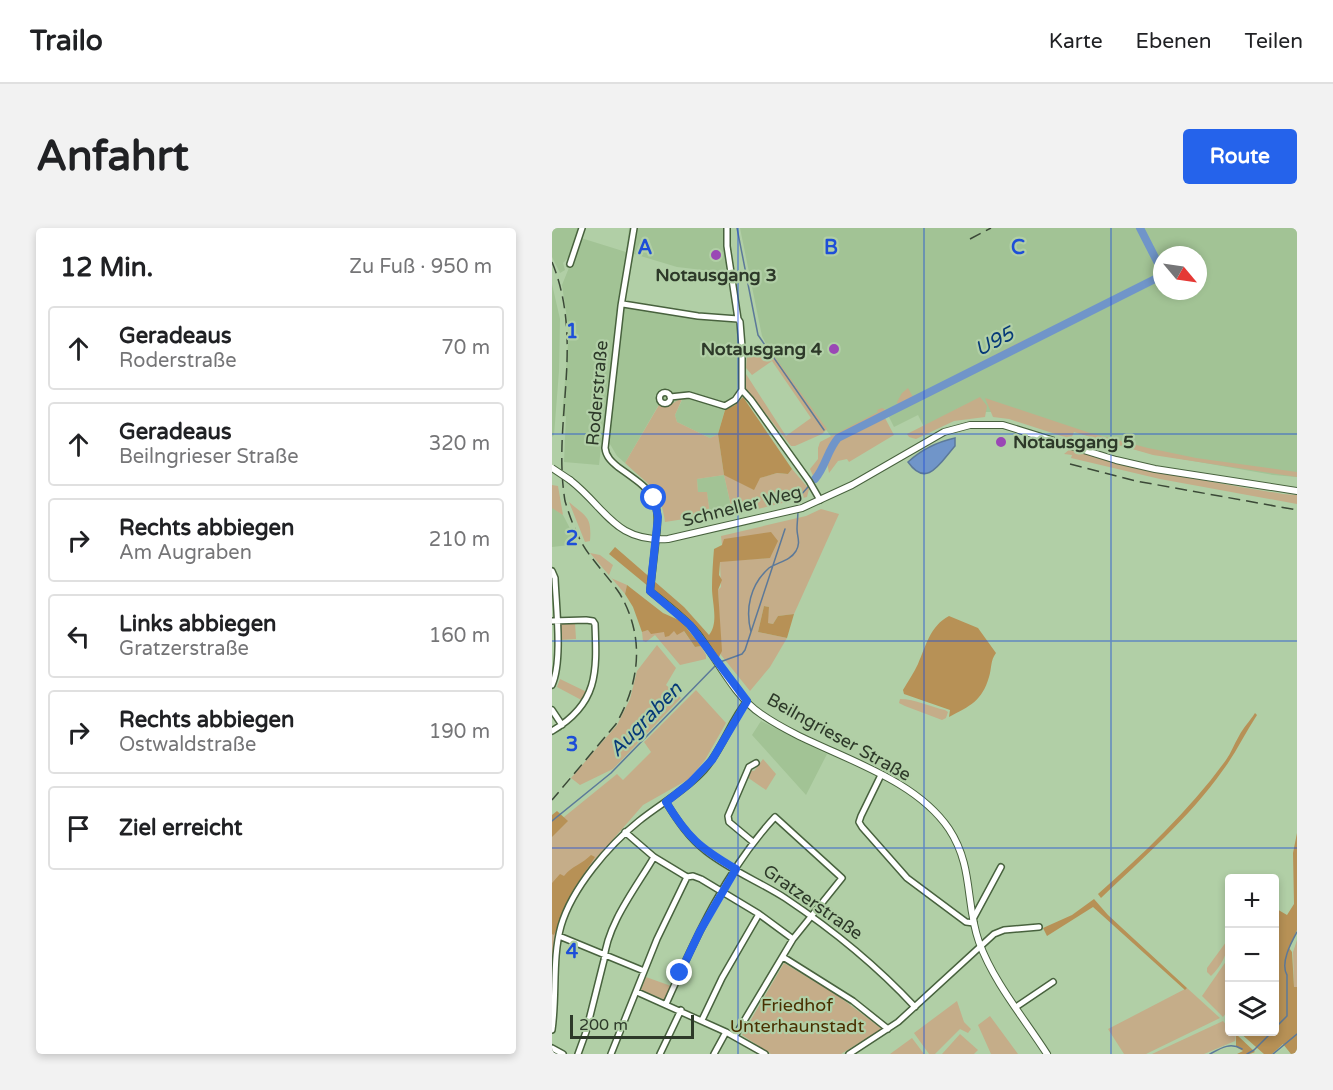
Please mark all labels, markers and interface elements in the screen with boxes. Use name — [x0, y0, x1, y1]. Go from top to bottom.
text: Trailo — [30, 24, 103, 58]
text: Karte — [1049, 29, 1103, 54]
text: Ebenen — [1136, 29, 1212, 54]
text: Teilen — [1245, 29, 1303, 54]
button: Route — [1183, 129, 1297, 184]
text: Anfahrt — [36, 131, 189, 182]
text: A — [638, 236, 653, 260]
text: B — [824, 236, 838, 260]
text: C — [1011, 236, 1025, 260]
north arrow — [1153, 246, 1207, 300]
marker: Notausgang 3 — [709, 248, 723, 262]
text: 12 Min. — [60, 252, 153, 283]
text: Zu Fuß · 950 m — [349, 255, 492, 279]
place label: Notausgang 3 — [655, 264, 777, 286]
text: 1 — [566, 320, 578, 344]
water label: U95 — [971, 321, 1020, 362]
text: Geradeaus — [119, 323, 231, 349]
icon: ahead — [62, 332, 95, 365]
text: 70 m — [441, 336, 490, 360]
place label: Notausgang 4 — [701, 338, 823, 360]
street label: Roderstraße — [581, 339, 613, 447]
marker: Notausgang 4 — [827, 342, 841, 356]
text: Roderstraße — [119, 349, 237, 373]
text: Geradeaus — [119, 419, 231, 445]
icon: ahead — [62, 428, 95, 461]
place label: Notausgang 5 — [1013, 431, 1134, 453]
text: 320 m — [429, 432, 490, 456]
marker: Notausgang 5 — [994, 435, 1008, 449]
text: Beilngrieser Straße — [119, 445, 298, 469]
street label: Schneller Weg — [680, 481, 804, 531]
route start — [640, 484, 666, 510]
text: Rechts abbiegen — [119, 515, 294, 541]
icon: right — [62, 524, 95, 557]
text: 2 — [566, 527, 578, 551]
text: 210 m — [429, 528, 490, 552]
text: Am Augraben — [119, 541, 252, 565]
text: Links abbiegen — [119, 611, 277, 637]
icon: left — [62, 620, 95, 653]
text: 160 m — [429, 624, 490, 648]
text: Gratzerstraße — [119, 637, 249, 661]
water label: Augraben — [604, 677, 688, 762]
street label: Beilngrieser Straße — [763, 688, 915, 786]
text: Rechts abbiegen — [119, 707, 294, 733]
icon: right — [62, 716, 95, 749]
text: 190 m — [429, 720, 490, 744]
text: Ostwaldstraße — [119, 733, 256, 757]
text: 3 — [566, 733, 578, 757]
icon: arrive — [62, 812, 95, 845]
text: Ziel erreicht — [119, 815, 242, 841]
street label: Gratzerstraße — [759, 859, 867, 945]
map controls — [1225, 874, 1279, 1036]
button: + — [1225, 874, 1279, 928]
button: − — [1225, 928, 1279, 982]
text: 4 — [566, 940, 579, 964]
route end — [666, 959, 692, 985]
button: layers — [1225, 982, 1279, 1036]
park label: Friedhof Unterhaunstadt — [730, 994, 864, 1037]
scale bar — [570, 1012, 694, 1040]
text: 200 m — [579, 1015, 628, 1035]

